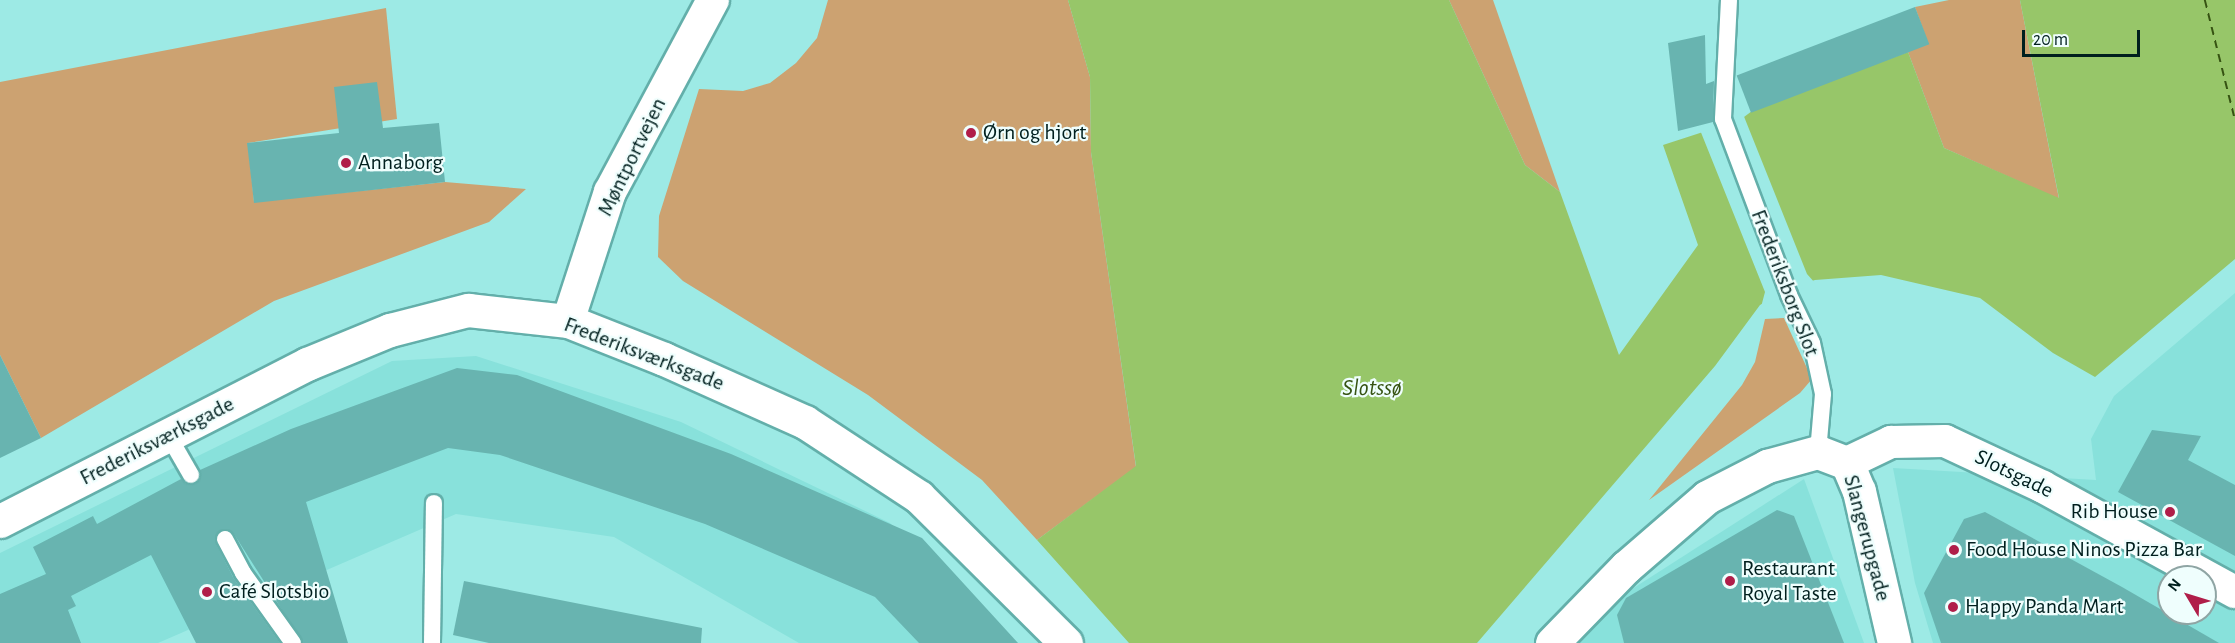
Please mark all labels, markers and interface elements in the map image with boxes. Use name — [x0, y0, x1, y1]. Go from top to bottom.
scale bar — [2025, 18, 2144, 56]
text: 20 m — [2033, 31, 2068, 49]
street label: Møntportvejen — [592, 94, 672, 220]
place label: Ørn og hjort — [983, 120, 1086, 146]
marker: Ørn og hjort — [964, 126, 978, 140]
place label: Annaborg — [358, 150, 443, 176]
marker: Annaborg — [339, 156, 353, 170]
street label: Frederiksborg Slot — [1745, 206, 1825, 360]
street label: Frederiksværksgade — [560, 311, 728, 397]
water label: Slotssø — [1342, 375, 1402, 403]
street label: Frederiksværksgade — [76, 391, 238, 491]
street label: Slotsgade — [1971, 444, 2057, 504]
street label: Slangerupgade — [1838, 472, 1896, 604]
place label: Rib House — [2071, 499, 2158, 525]
marker: Rib House — [2163, 505, 2177, 519]
place label: Food House Ninos Pizza Bar — [1966, 537, 2202, 563]
marker: Food House Ninos Pizza Bar — [1947, 543, 1961, 557]
place label: Restaurant Royal Taste — [1742, 555, 1837, 606]
north arrow — [2157, 565, 2217, 625]
marker: Restaurant Royal Taste — [1723, 574, 1737, 588]
text: N — [2165, 576, 2184, 594]
place label: Café Slotsbio — [219, 579, 329, 605]
marker: Café Slotsbio — [200, 585, 214, 599]
place label: Happy Panda Mart — [1965, 594, 2123, 620]
marker: Happy Panda Mart — [1946, 600, 1960, 614]

